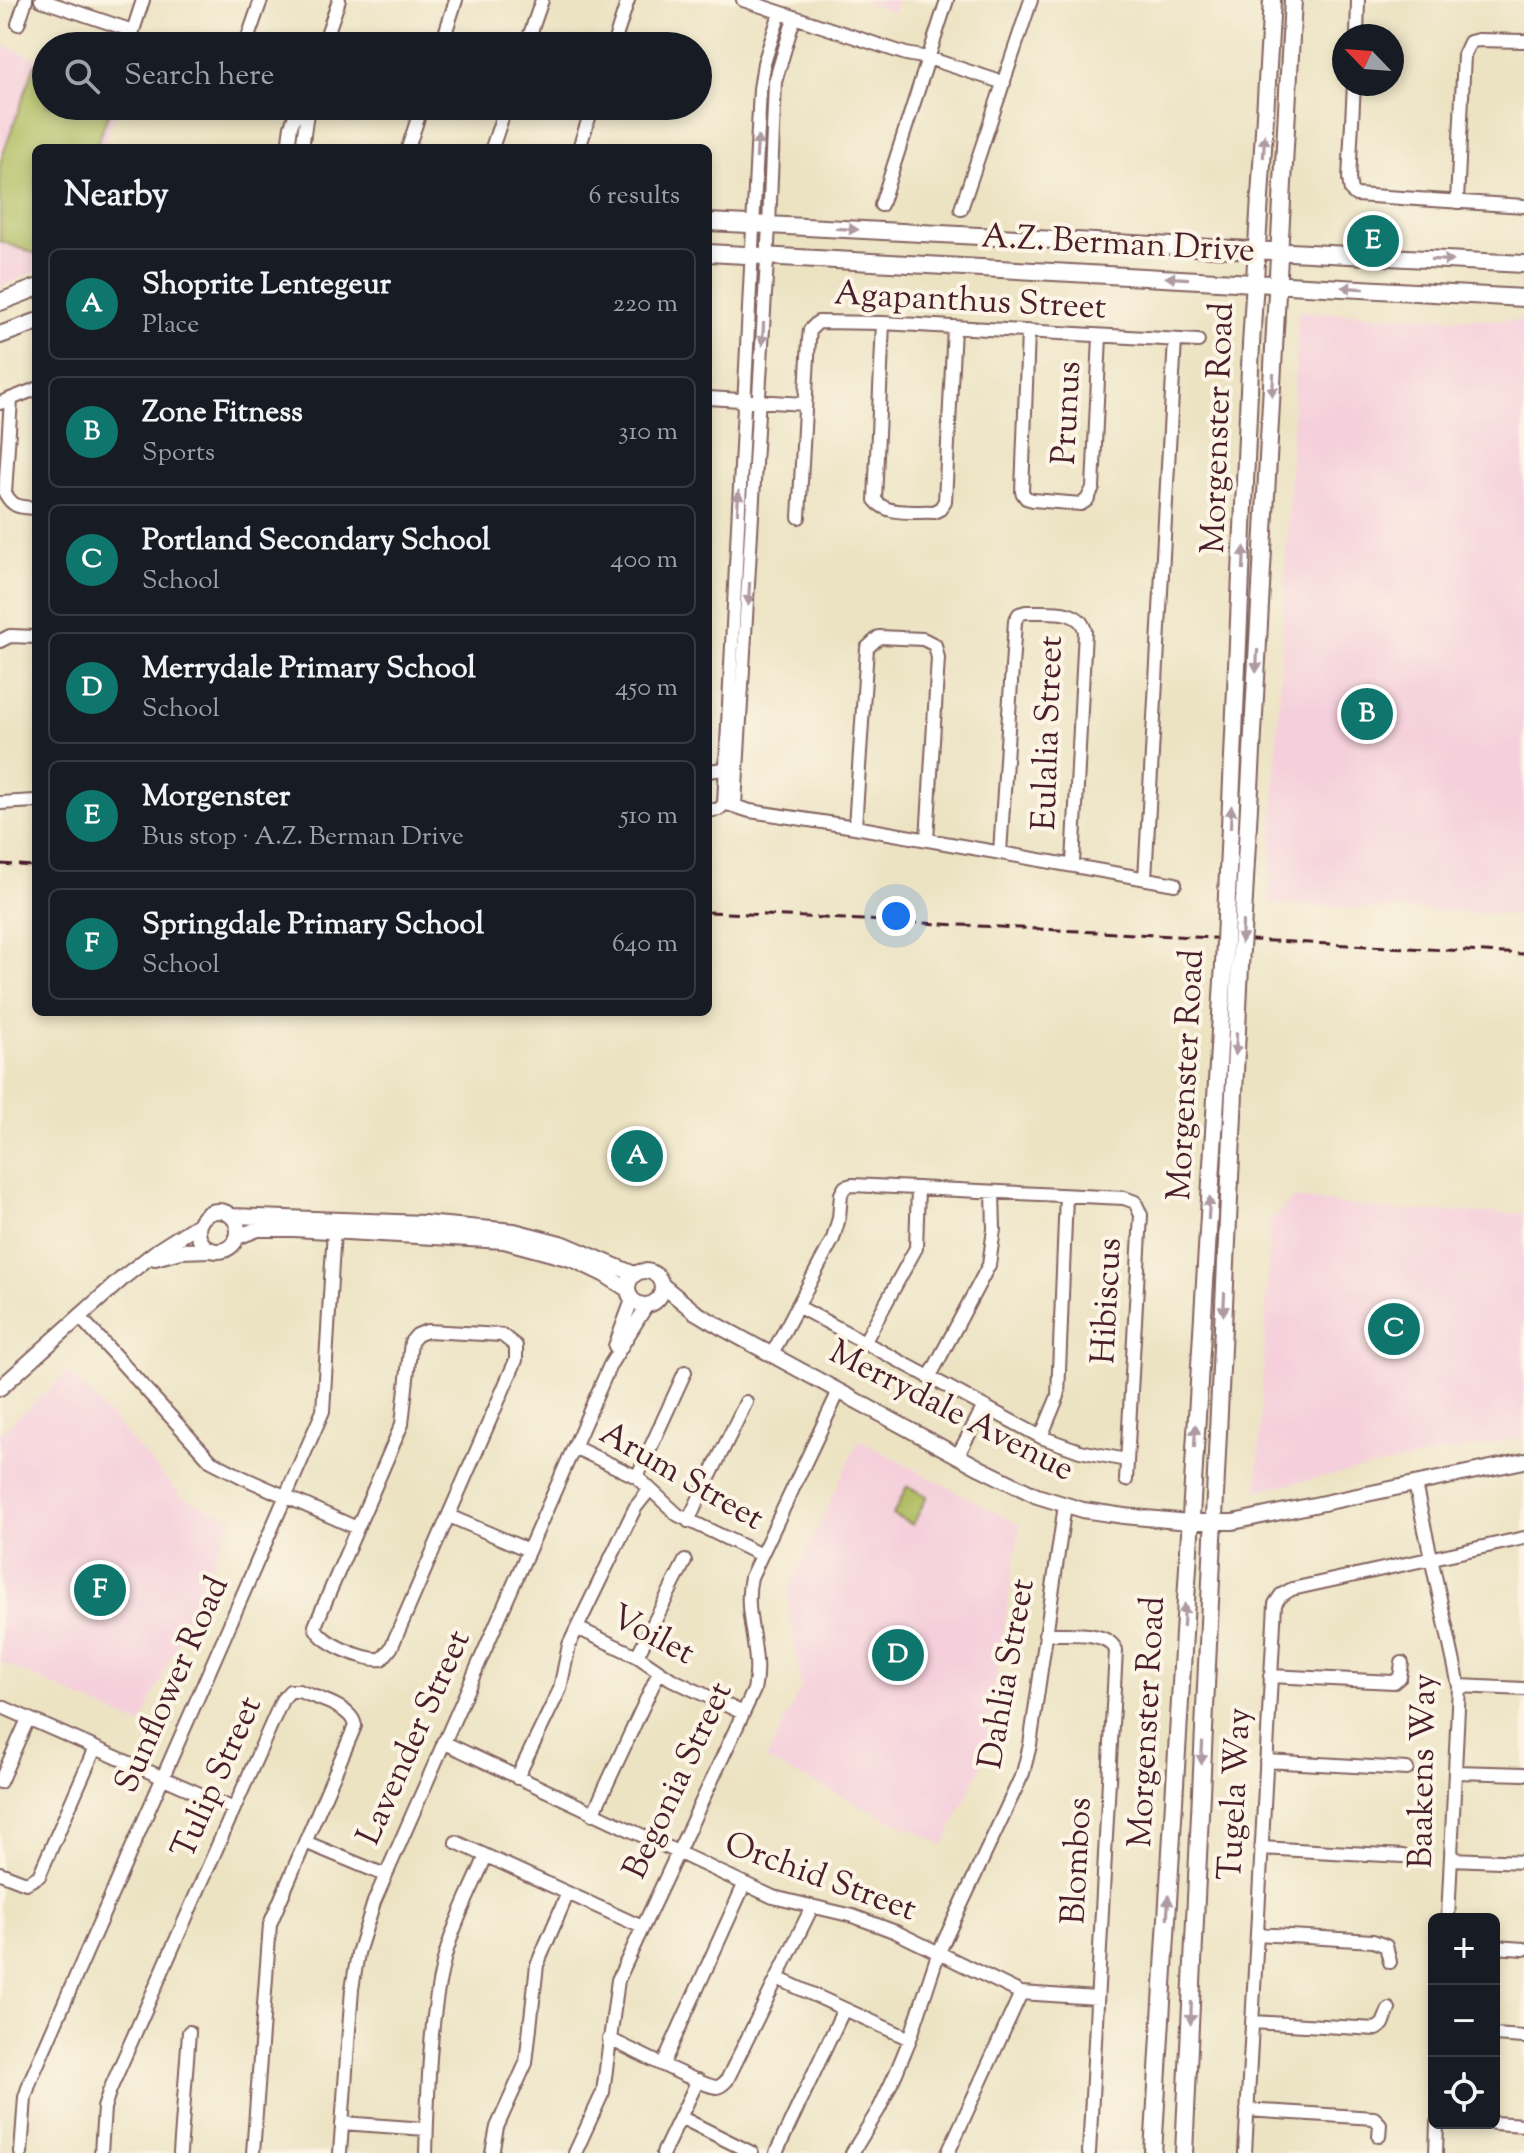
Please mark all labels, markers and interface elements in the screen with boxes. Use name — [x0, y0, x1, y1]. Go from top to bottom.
north arrow — [1332, 24, 1404, 96]
search box — [32, 32, 712, 120]
icon: search — [60, 54, 104, 98]
text: Search here — [124, 55, 274, 98]
one-way arrow — [1258, 133, 1271, 158]
one-way arrow — [751, 134, 764, 159]
text: Nearby — [64, 172, 169, 221]
text: 6 results — [588, 178, 680, 215]
pin: E — [1347, 211, 1399, 271]
street label: A.Z. Berman Drive — [980, 213, 1256, 277]
one-way arrow — [835, 223, 860, 236]
one-way arrow — [1430, 254, 1455, 267]
text: Shoprite Lentegeur — [142, 264, 391, 307]
street label: Agapanthus Street — [833, 270, 1108, 334]
one-way arrow — [1164, 271, 1189, 284]
one-way arrow — [1340, 281, 1365, 294]
text: A — [81, 286, 103, 323]
text: 220 m — [613, 286, 678, 323]
street label: Morgenster Road — [1190, 301, 1248, 555]
text: Place — [142, 307, 199, 344]
one-way arrow — [756, 322, 769, 347]
street label: Prunus — [1041, 360, 1095, 466]
one-way arrow — [1266, 373, 1279, 398]
text: Zone Fitness — [142, 392, 303, 435]
text: B — [84, 414, 100, 451]
text: 310 m — [618, 414, 678, 451]
text: Sports — [142, 435, 215, 472]
one-way arrow — [731, 489, 744, 514]
text: Portland Secondary School — [142, 520, 490, 563]
text: C — [82, 542, 102, 579]
text: 400 m — [611, 542, 678, 579]
one-way arrow — [1237, 545, 1250, 570]
text: School — [142, 563, 220, 600]
one-way arrow — [742, 582, 755, 607]
street label: Eulalia Street — [1021, 634, 1077, 831]
text: Merrydale Primary School — [142, 648, 476, 691]
one-way arrow — [1251, 649, 1264, 674]
text: D — [82, 670, 102, 707]
text: 450 m — [615, 670, 678, 707]
pin: B — [1341, 684, 1393, 744]
text: School — [142, 691, 220, 728]
text: Morgenster — [142, 776, 290, 819]
text: E — [84, 798, 100, 835]
text: 510 m — [620, 798, 678, 835]
one-way arrow — [1225, 804, 1238, 829]
text: Bus stop · A.Z. Berman Drive — [142, 819, 464, 856]
your location — [876, 896, 916, 936]
text: Springdale Primary School — [142, 904, 484, 947]
one-way arrow — [1235, 920, 1248, 945]
text: F — [85, 926, 99, 963]
text: 640 m — [612, 926, 678, 963]
text: School — [142, 947, 220, 984]
street label: Morgenster Road — [1156, 948, 1218, 1202]
one-way arrow — [1230, 1032, 1243, 1057]
pin: A — [611, 1126, 663, 1186]
one-way arrow — [1203, 1195, 1216, 1220]
street label: Hibiscus — [1080, 1237, 1136, 1365]
one-way arrow — [1217, 1292, 1230, 1317]
pin: C — [1368, 1299, 1420, 1359]
street label: Merrydale Avenue — [820, 1329, 1082, 1495]
street label: Arum Street — [590, 1410, 773, 1544]
one-way arrow — [1188, 1423, 1201, 1448]
pin: F — [74, 1560, 126, 1620]
street label: Sunflower Road — [103, 1569, 243, 1801]
street label: Dahlia Street — [967, 1575, 1049, 1773]
street label: Voilet — [601, 1594, 703, 1679]
street label: Morgenster Road — [1117, 1595, 1179, 1849]
one-way arrow — [1178, 1602, 1191, 1627]
street label: Lavender Street — [346, 1622, 484, 1853]
pin: D — [872, 1625, 924, 1685]
street label: Baakens Way — [1398, 1673, 1450, 1869]
street label: Begonia Street — [612, 1674, 746, 1888]
street label: Tulip Street — [160, 1689, 276, 1867]
street label: Tugela Way — [1207, 1706, 1265, 1882]
one-way arrow — [1195, 1741, 1208, 1766]
street label: Blombos — [1050, 1796, 1106, 1926]
street label: Orchid Street — [717, 1821, 923, 1935]
one-way arrow — [1162, 1895, 1175, 1920]
map controls — [1428, 1913, 1500, 2129]
button: + — [1428, 1913, 1500, 1985]
button: − — [1428, 1985, 1500, 2057]
one-way arrow — [1184, 2001, 1197, 2026]
button: locate — [1428, 2057, 1500, 2129]

